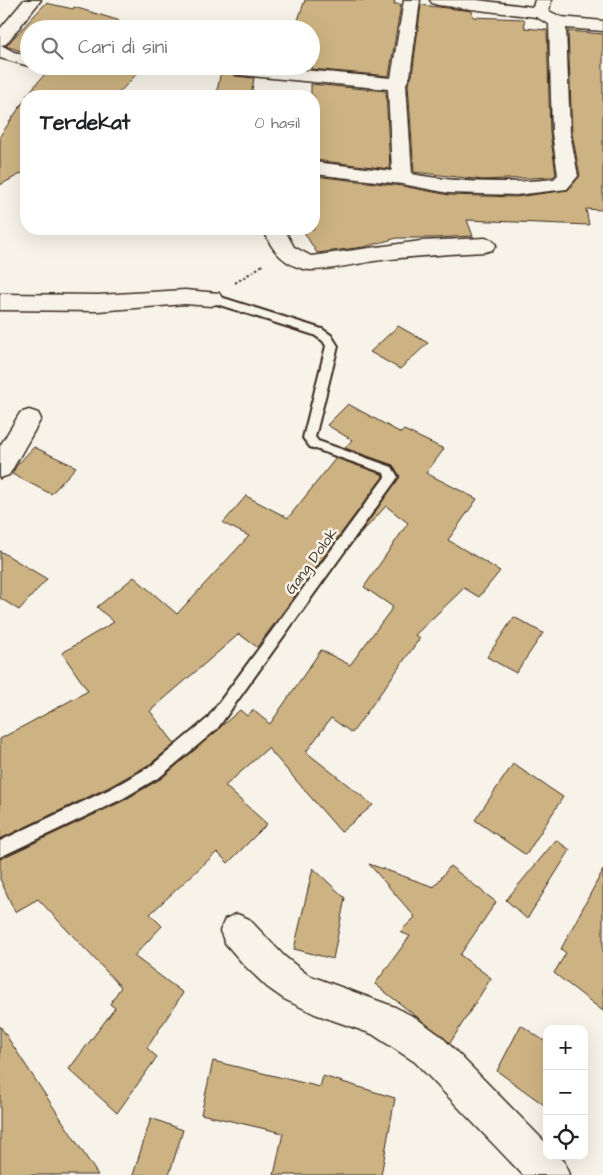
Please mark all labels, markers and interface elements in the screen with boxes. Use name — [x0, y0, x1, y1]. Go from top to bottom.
search box — [20, 20, 320, 75]
icon: search — [38, 34, 66, 62]
text: Cari di sini — [78, 34, 167, 61]
text: Terdekat — [40, 108, 130, 137]
text: 0 hasil — [254, 112, 300, 134]
street label: Gang Dolok — [280, 524, 343, 599]
map controls — [543, 1025, 588, 1160]
button: + — [543, 1025, 588, 1070]
button: − — [543, 1070, 588, 1115]
button: locate — [543, 1115, 588, 1160]

